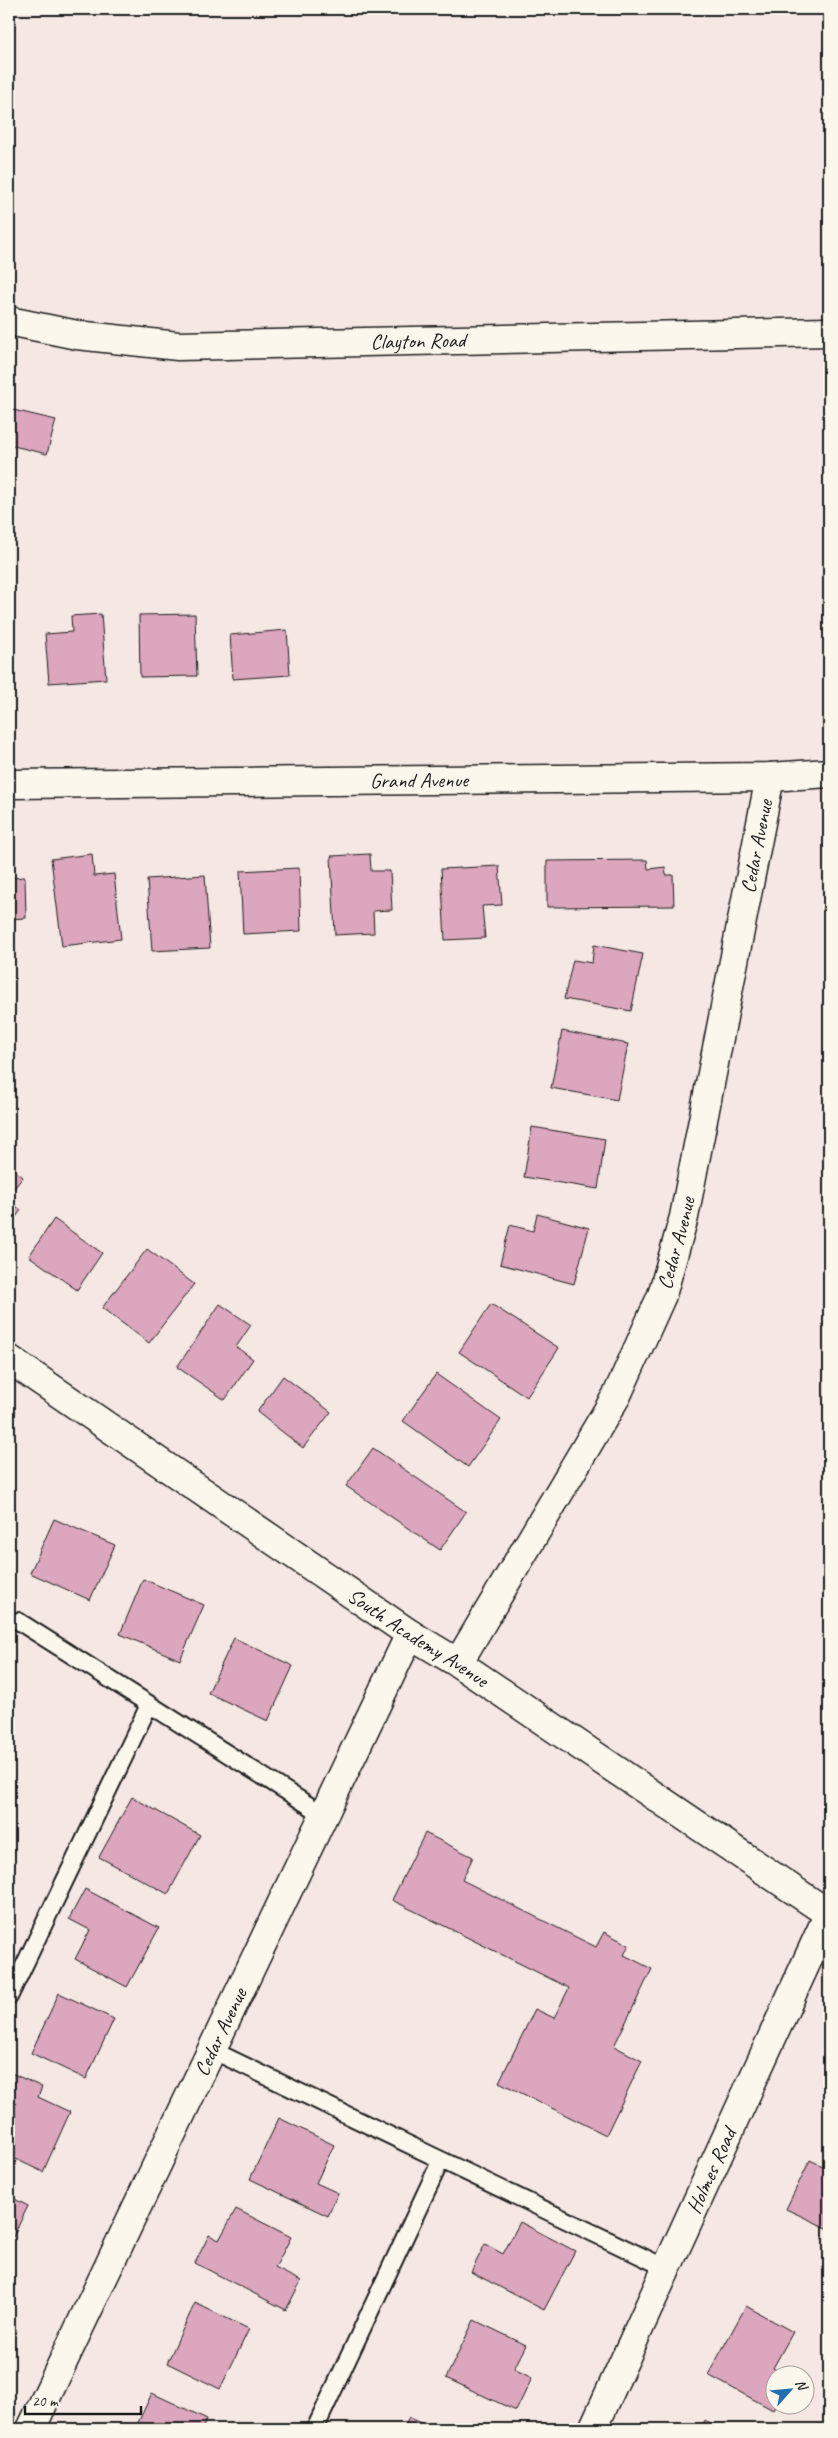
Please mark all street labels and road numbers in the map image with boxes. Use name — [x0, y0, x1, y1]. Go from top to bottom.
street label: Clayton Road — [370, 327, 469, 355]
street label: Grand Avenue — [370, 767, 470, 794]
street label: Cedar Avenue — [735, 796, 778, 895]
street label: Cedar Avenue — [651, 1194, 701, 1292]
street label: South Academy Avenue — [343, 1582, 495, 1694]
street label: Cedar Avenue — [188, 1983, 253, 2080]
street label: Holmes Road — [680, 2121, 743, 2217]

